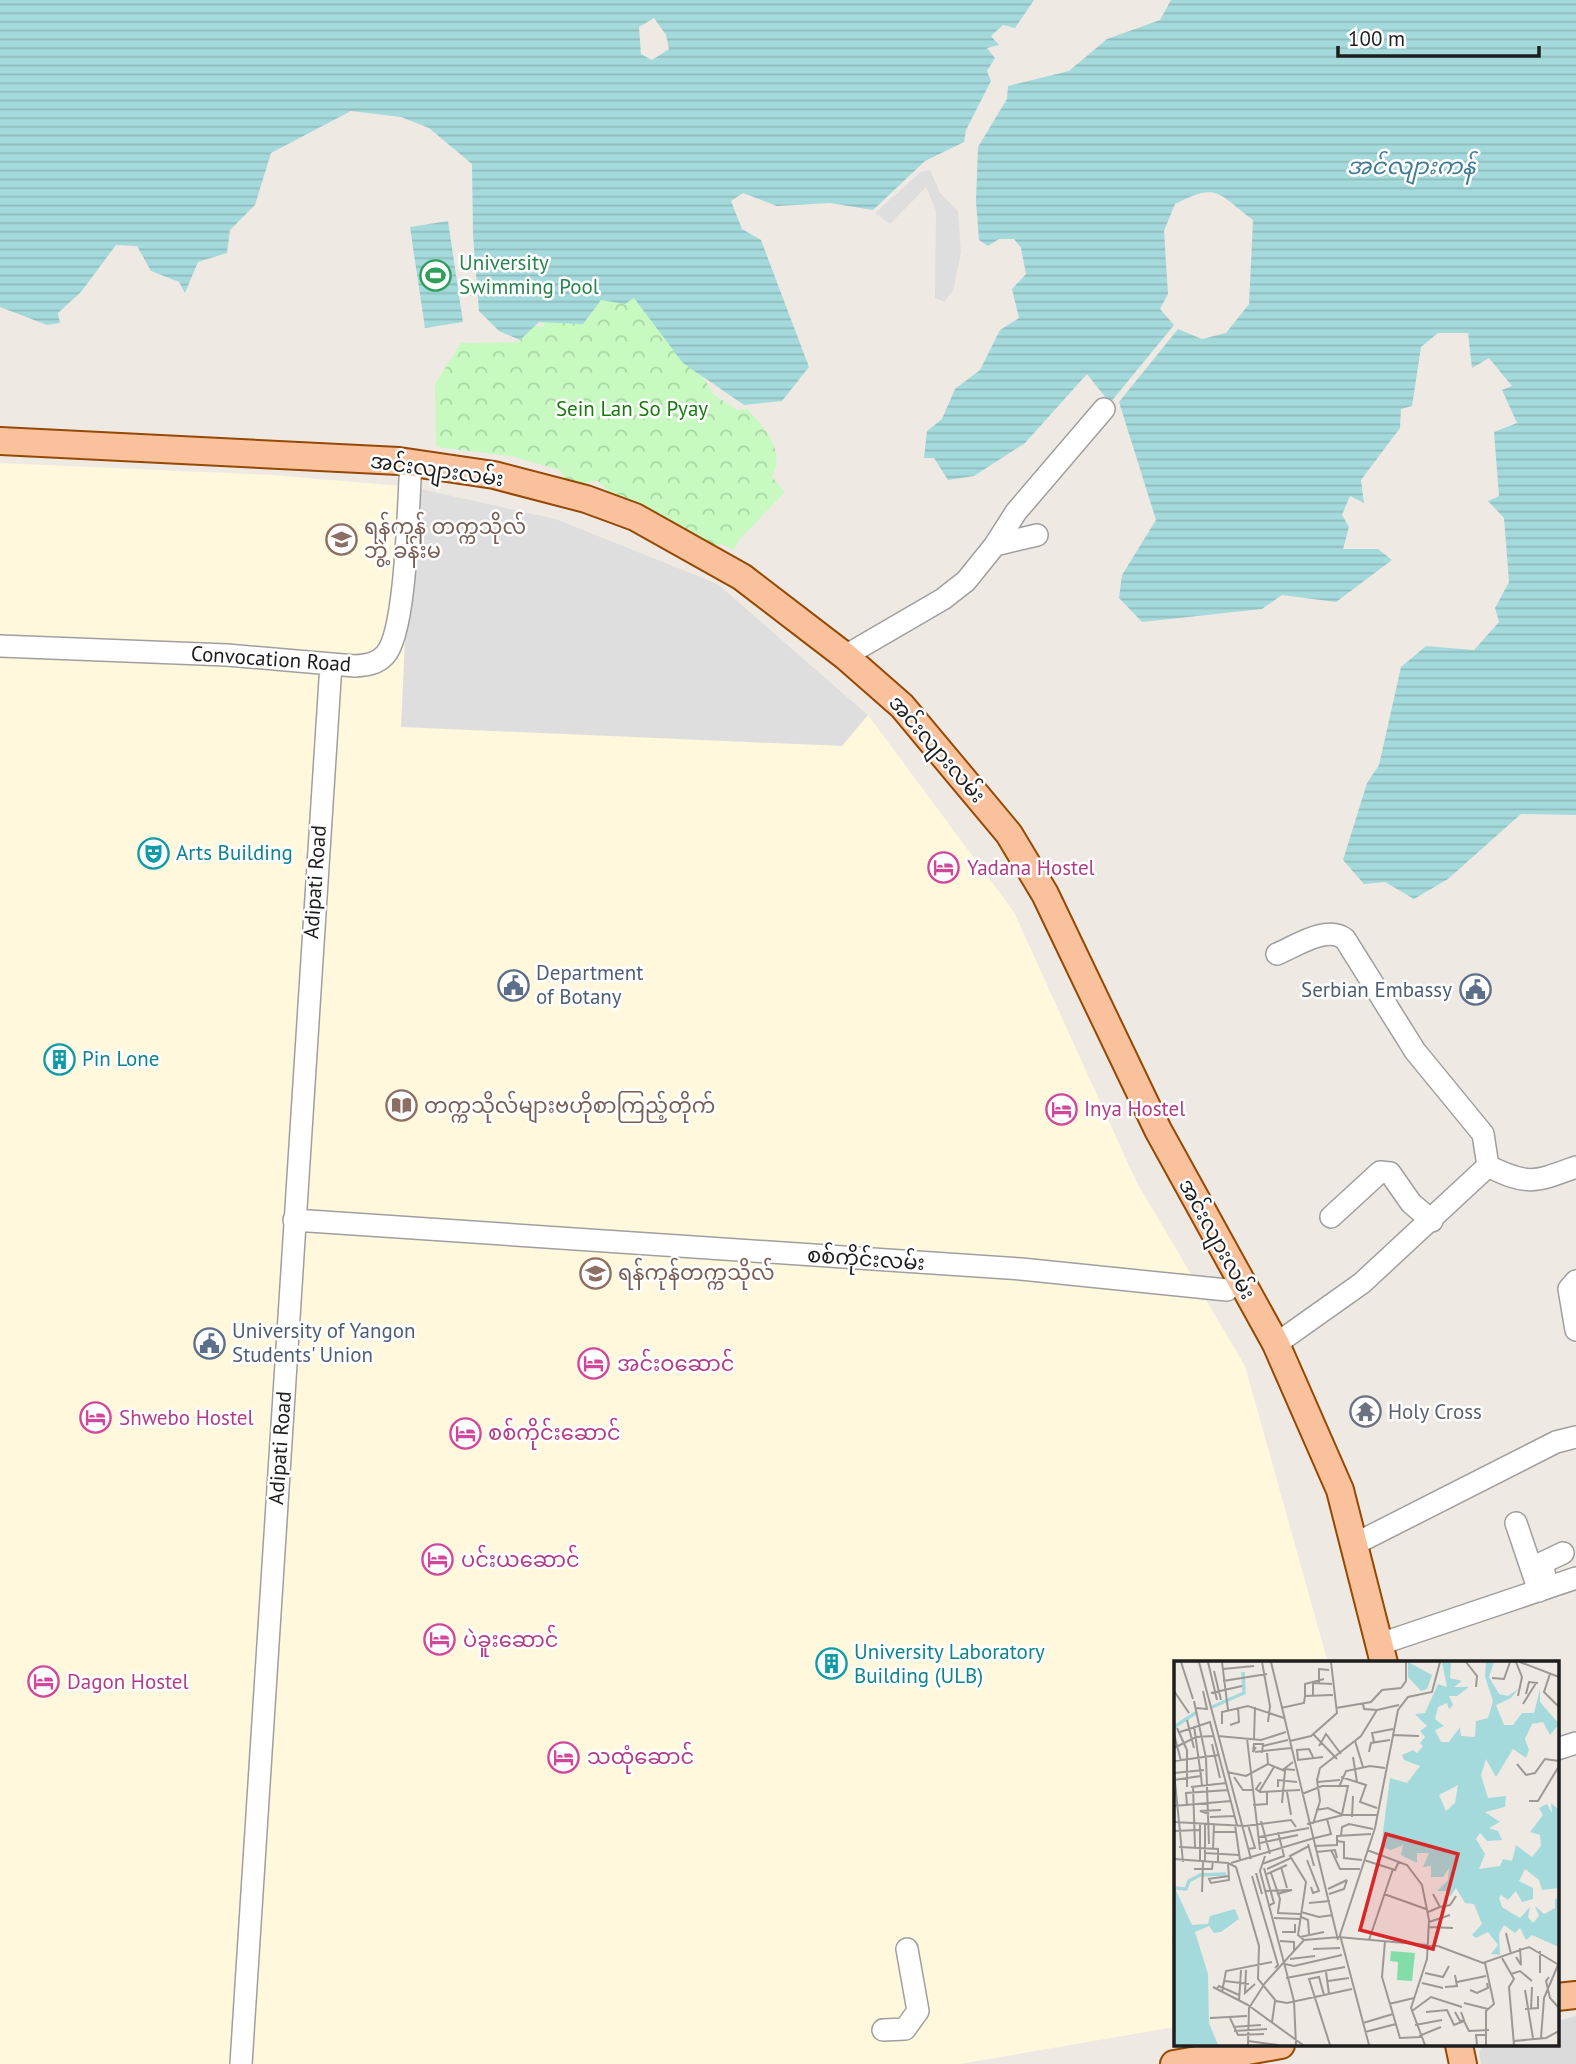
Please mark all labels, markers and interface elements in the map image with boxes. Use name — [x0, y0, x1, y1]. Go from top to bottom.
scale bar — [1338, 14, 1539, 58]
text: 100 m — [1348, 25, 1405, 52]
water label: အင်လျားကန် — [1347, 150, 1478, 185]
place label: University Swimming Pool — [459, 249, 599, 300]
sports icon: University Swimming Pool — [419, 258, 453, 292]
park label: Sein Lan So Pyay — [556, 395, 708, 422]
street label: အင်းလျားလမ်း — [368, 445, 506, 497]
place label: ရန်ကုန် တက္ကသိုလ် ဘွဲ့ ခန်းမ — [364, 511, 526, 568]
school or university icon: ရန်ကုန် တက္ကသိုလ် ဘွဲ့ ခန်းမ — [324, 522, 358, 556]
street label: Convocation Road — [190, 639, 352, 678]
street label: အင်းလျားလမ်း — [879, 688, 993, 811]
street label: Adipati Road — [297, 824, 332, 940]
theatre icon: Arts Building — [136, 836, 170, 870]
place label: Arts Building — [176, 839, 293, 866]
hotel icon: Yadana Hostel — [927, 851, 961, 885]
place label: Yadana Hostel — [967, 854, 1095, 881]
place label: Department of Botany — [536, 959, 643, 1010]
public building icon: Department of Botany — [496, 968, 530, 1002]
public building icon: Serbian Embassy — [1458, 973, 1492, 1007]
place label: Serbian Embassy — [1301, 976, 1452, 1003]
building icon: Pin Lone — [42, 1042, 76, 1076]
place label: Pin Lone — [82, 1045, 160, 1072]
library icon: တက္ကသိုလ်များဗဟိုစာကြည့်တိုက် — [384, 1089, 418, 1123]
place label: တက္ကသိုလ်များဗဟိုစာကြည့်တိုက် — [424, 1090, 715, 1124]
hotel icon: Inya Hostel — [1044, 1092, 1078, 1126]
place label: Inya Hostel — [1084, 1095, 1185, 1122]
street label: အင်းလျားလမ်း — [1169, 1173, 1264, 1306]
street label: စစ်ကိုင်းလမ်း — [806, 1239, 926, 1280]
school or university icon: ရန်ကုန်တက္ကသိုလ် — [578, 1256, 612, 1290]
place label: ရန်ကုန်တက္ကသိုလ် — [618, 1257, 775, 1290]
place label: University of Yangon Students' Union — [232, 1317, 416, 1368]
public building icon: University of Yangon Students' Union — [192, 1326, 226, 1360]
hotel icon: အင်းဝ‌ဆောင် — [577, 1347, 611, 1381]
place label: အင်းဝ‌ဆောင် — [617, 1348, 734, 1377]
street label: Adipati Road — [262, 1390, 297, 1506]
temple icon: Holy Cross — [1348, 1395, 1382, 1429]
place label: Holy Cross — [1388, 1398, 1482, 1425]
hotel icon: Shwebo Hostel — [79, 1401, 113, 1435]
place label: Shwebo Hostel — [119, 1404, 254, 1431]
hotel icon: စစ်ကိုင်းဆောင် — [448, 1416, 482, 1450]
place label: စစ်ကိုင်းဆောင် — [488, 1417, 621, 1450]
hotel icon: ပင်းယဆောင် — [421, 1543, 455, 1577]
place label: ပင်းယဆောင် — [461, 1544, 580, 1573]
hotel icon: ပဲခူးဆောင် — [423, 1623, 457, 1657]
place label: ပဲခူးဆောင် — [463, 1624, 559, 1657]
place label: University Laboratory Building (ULB) — [854, 1638, 1045, 1689]
building icon: University Laboratory Building (ULB) — [814, 1647, 848, 1681]
inset map — [1174, 1661, 1558, 2046]
hotel icon: Dagon Hostel — [27, 1665, 61, 1699]
place label: Dagon Hostel — [67, 1668, 189, 1695]
hotel icon: သထုံဆောင် — [547, 1740, 581, 1774]
place label: သထုံဆောင် — [587, 1741, 694, 1774]

